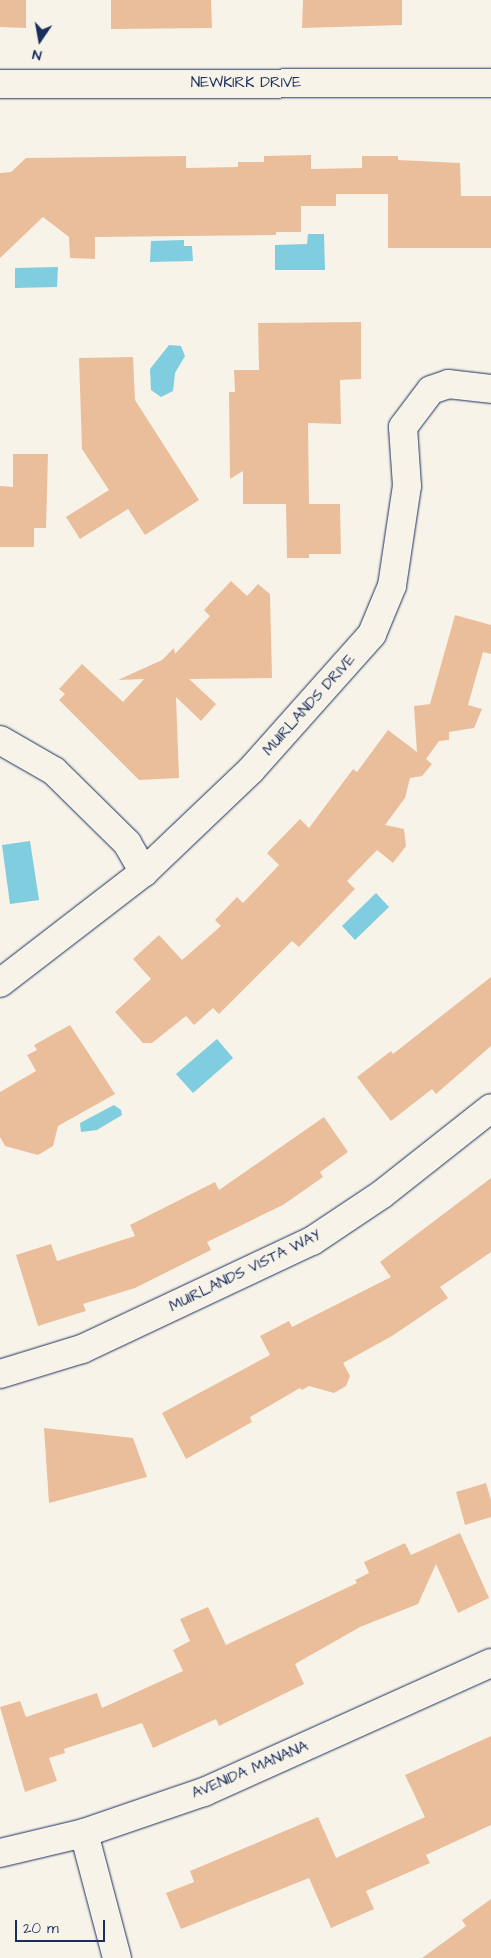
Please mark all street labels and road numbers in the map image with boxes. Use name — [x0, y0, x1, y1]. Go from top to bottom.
street label: NEWKIRK DRIVE — [191, 74, 301, 92]
street label: MUIRLANDS DRIVE — [259, 651, 359, 759]
street label: MUIRLANDS VISTA WAY — [166, 1226, 324, 1316]
street label: AVENIDA MANANA — [189, 1737, 311, 1803]

